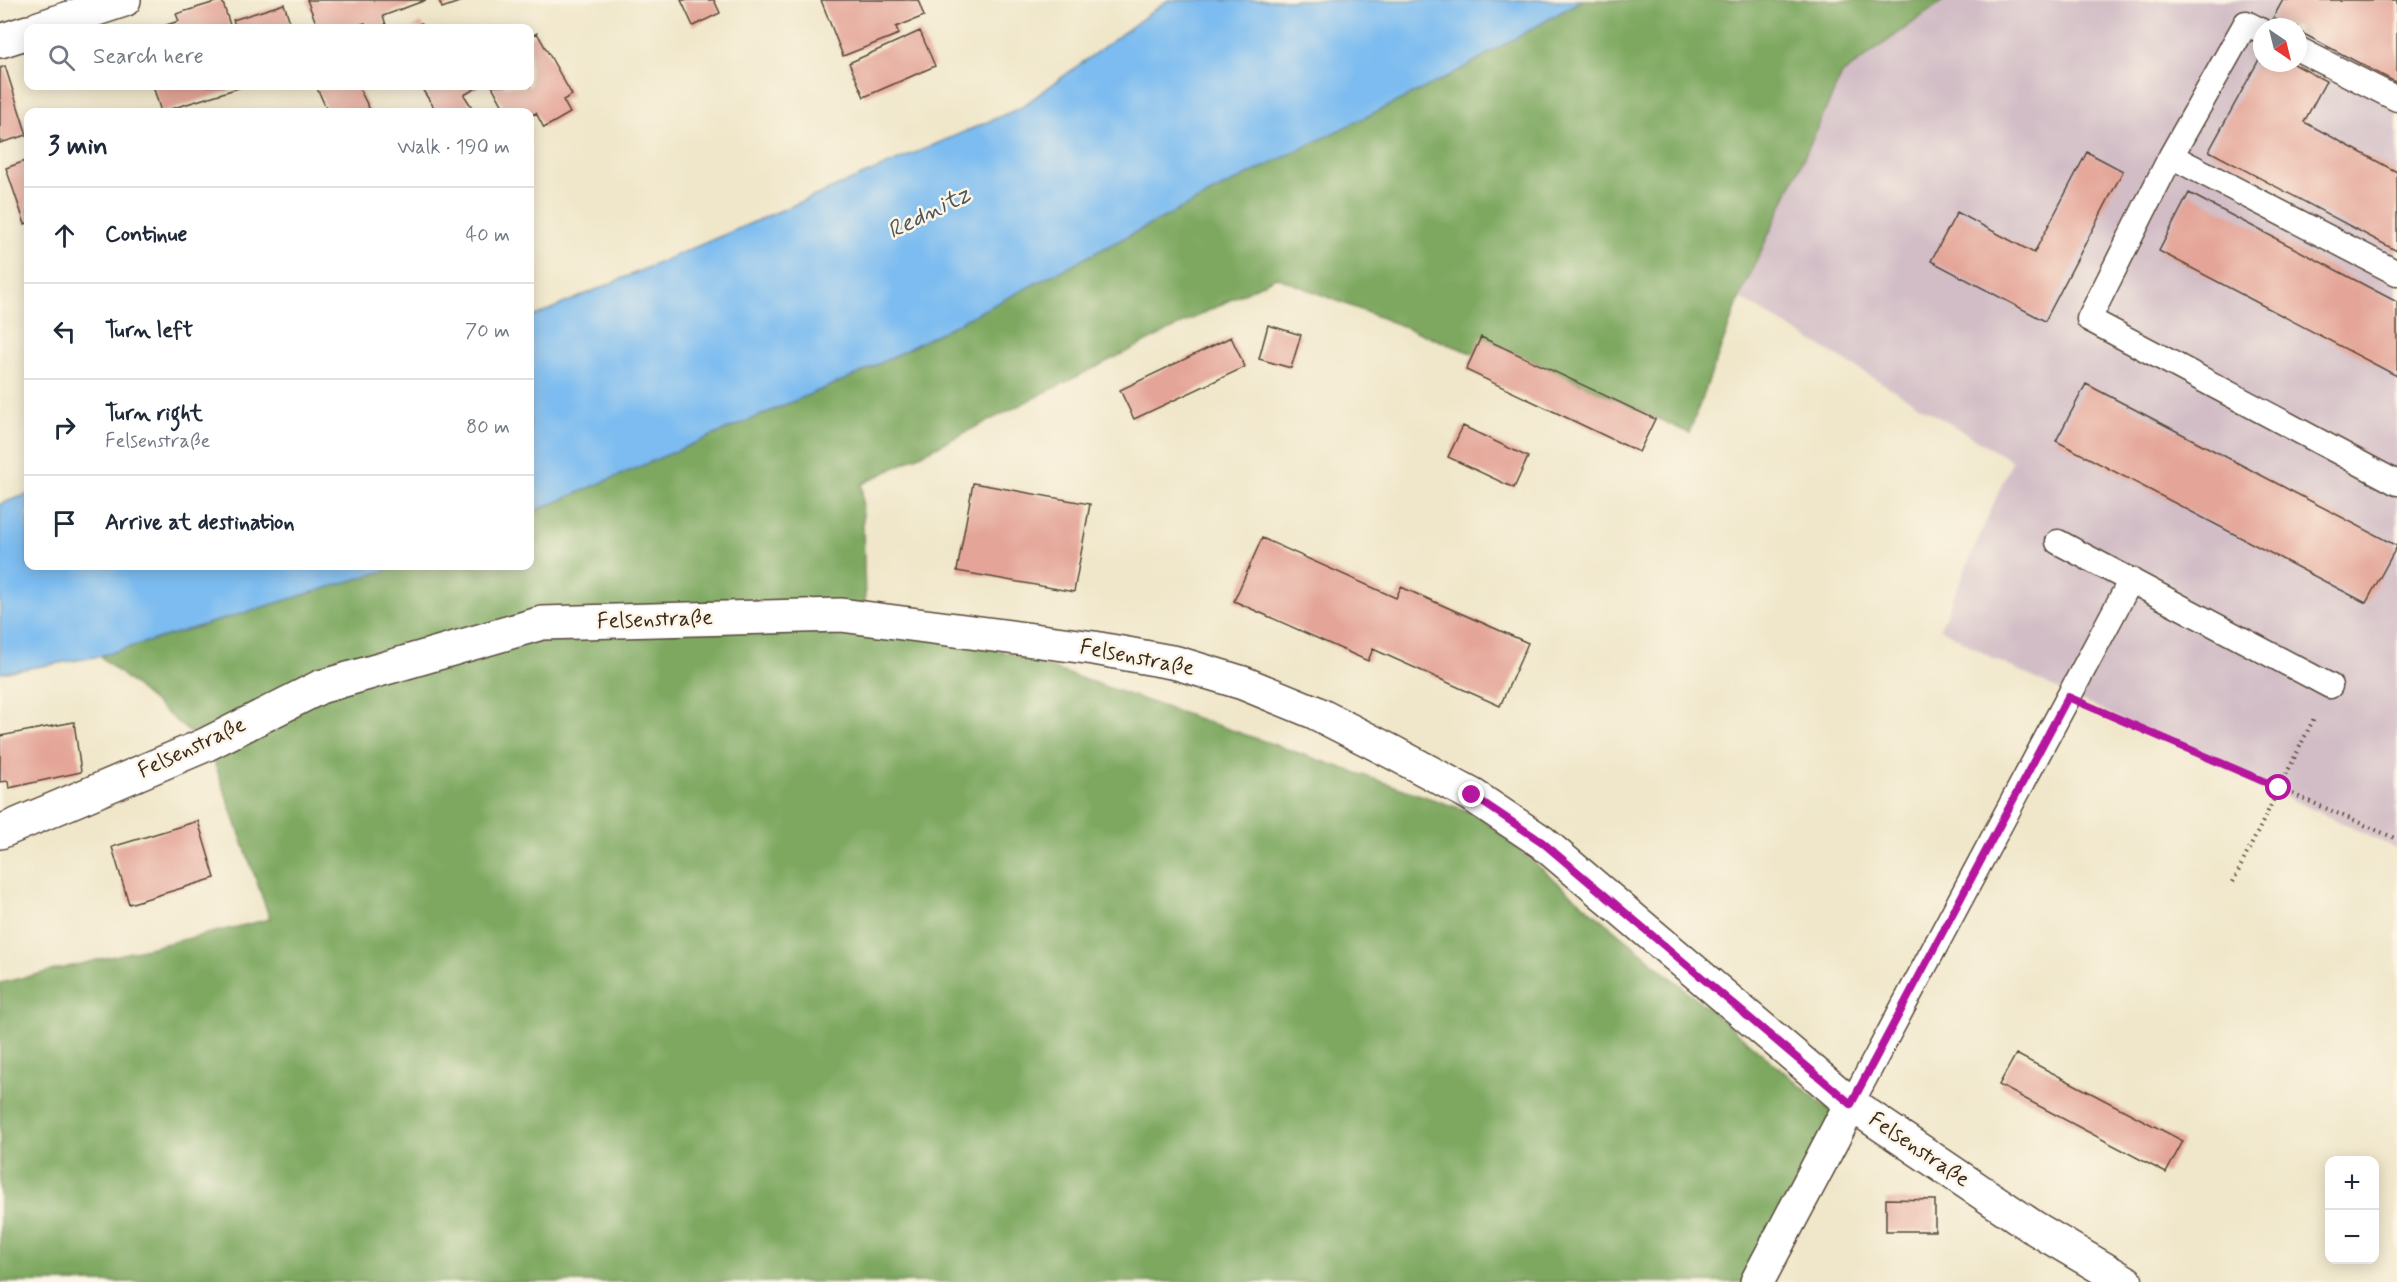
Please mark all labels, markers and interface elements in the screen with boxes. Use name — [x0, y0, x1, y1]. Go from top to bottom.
north arrow — [2253, 18, 2307, 72]
search box — [24, 24, 534, 90]
icon: search — [45, 41, 78, 74]
text: Search here — [93, 43, 204, 71]
text: 3 min — [48, 130, 108, 164]
text: Walk · 190 m — [397, 134, 510, 161]
water label: Rednitz — [882, 179, 976, 247]
icon: ahead — [48, 219, 81, 252]
text: Continue — [105, 221, 187, 249]
text: 40 m — [466, 222, 510, 249]
icon: left — [48, 315, 81, 348]
text: Turn left — [105, 317, 193, 345]
text: 70 m — [465, 318, 510, 345]
text: Turn right — [105, 400, 203, 428]
icon: right — [48, 411, 81, 444]
text: 80 m — [466, 414, 510, 441]
text: Felsenstraße — [105, 428, 210, 455]
icon: arrive — [48, 507, 81, 540]
text: Arrive at destination — [105, 509, 295, 537]
street label: Felsenstraße — [597, 604, 714, 636]
street label: Felsenstraße — [1077, 633, 1197, 683]
street label: Felsenstraße — [134, 711, 251, 785]
route start — [2265, 774, 2291, 800]
route end — [1458, 781, 1484, 807]
street label: Felsenstraße — [1863, 1106, 1975, 1194]
map controls — [2325, 1156, 2379, 1264]
button: + — [2325, 1156, 2379, 1210]
button: − — [2325, 1210, 2379, 1264]

